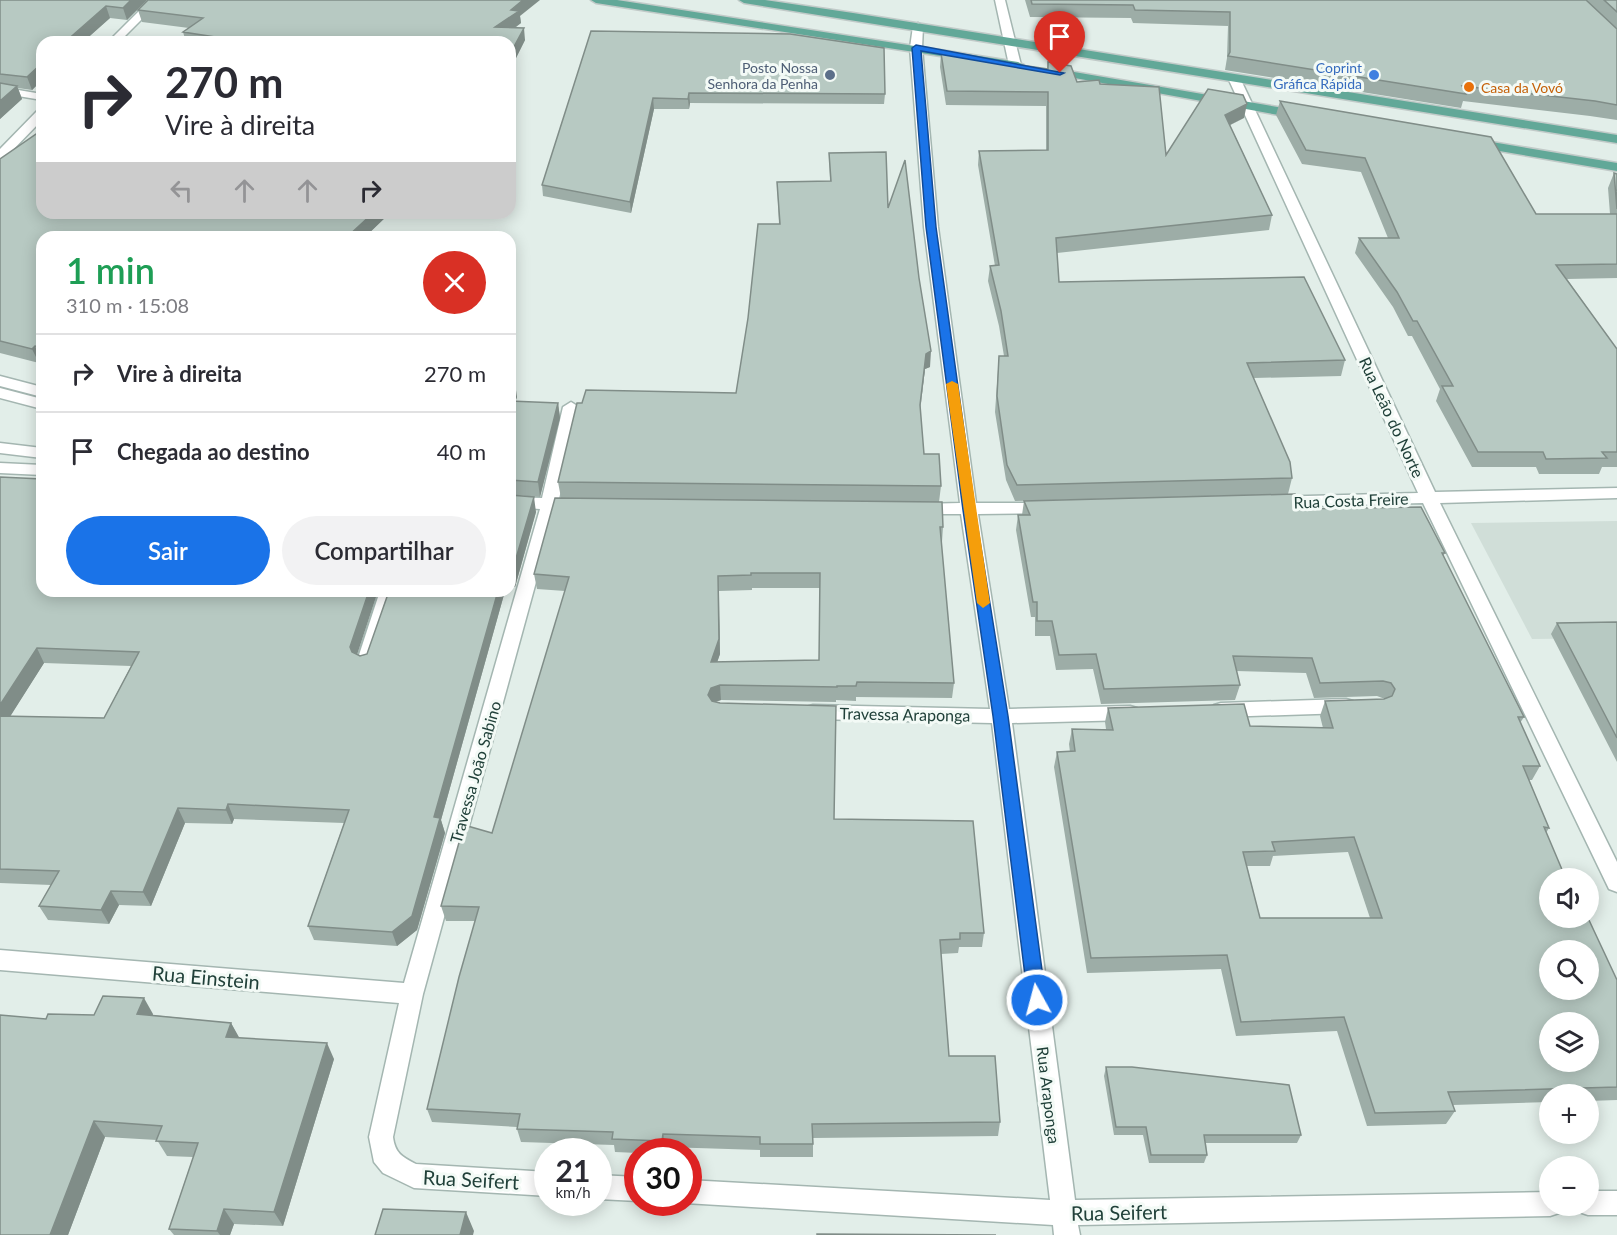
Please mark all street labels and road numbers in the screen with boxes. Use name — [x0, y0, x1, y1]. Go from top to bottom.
street label: Rua Leão do Norte — [1356, 354, 1428, 480]
street label: Rua Costa Freire — [1293, 488, 1409, 512]
street label: Travessa João Sabino — [446, 699, 504, 845]
street label: Travessa Araponga — [839, 703, 971, 725]
street label: Rua Einstein — [151, 960, 261, 994]
street label: Rua Araponga — [1034, 1045, 1064, 1145]
street label: Rua Seifert — [422, 1164, 520, 1194]
street label: Rua Seifert — [1071, 1199, 1167, 1225]

